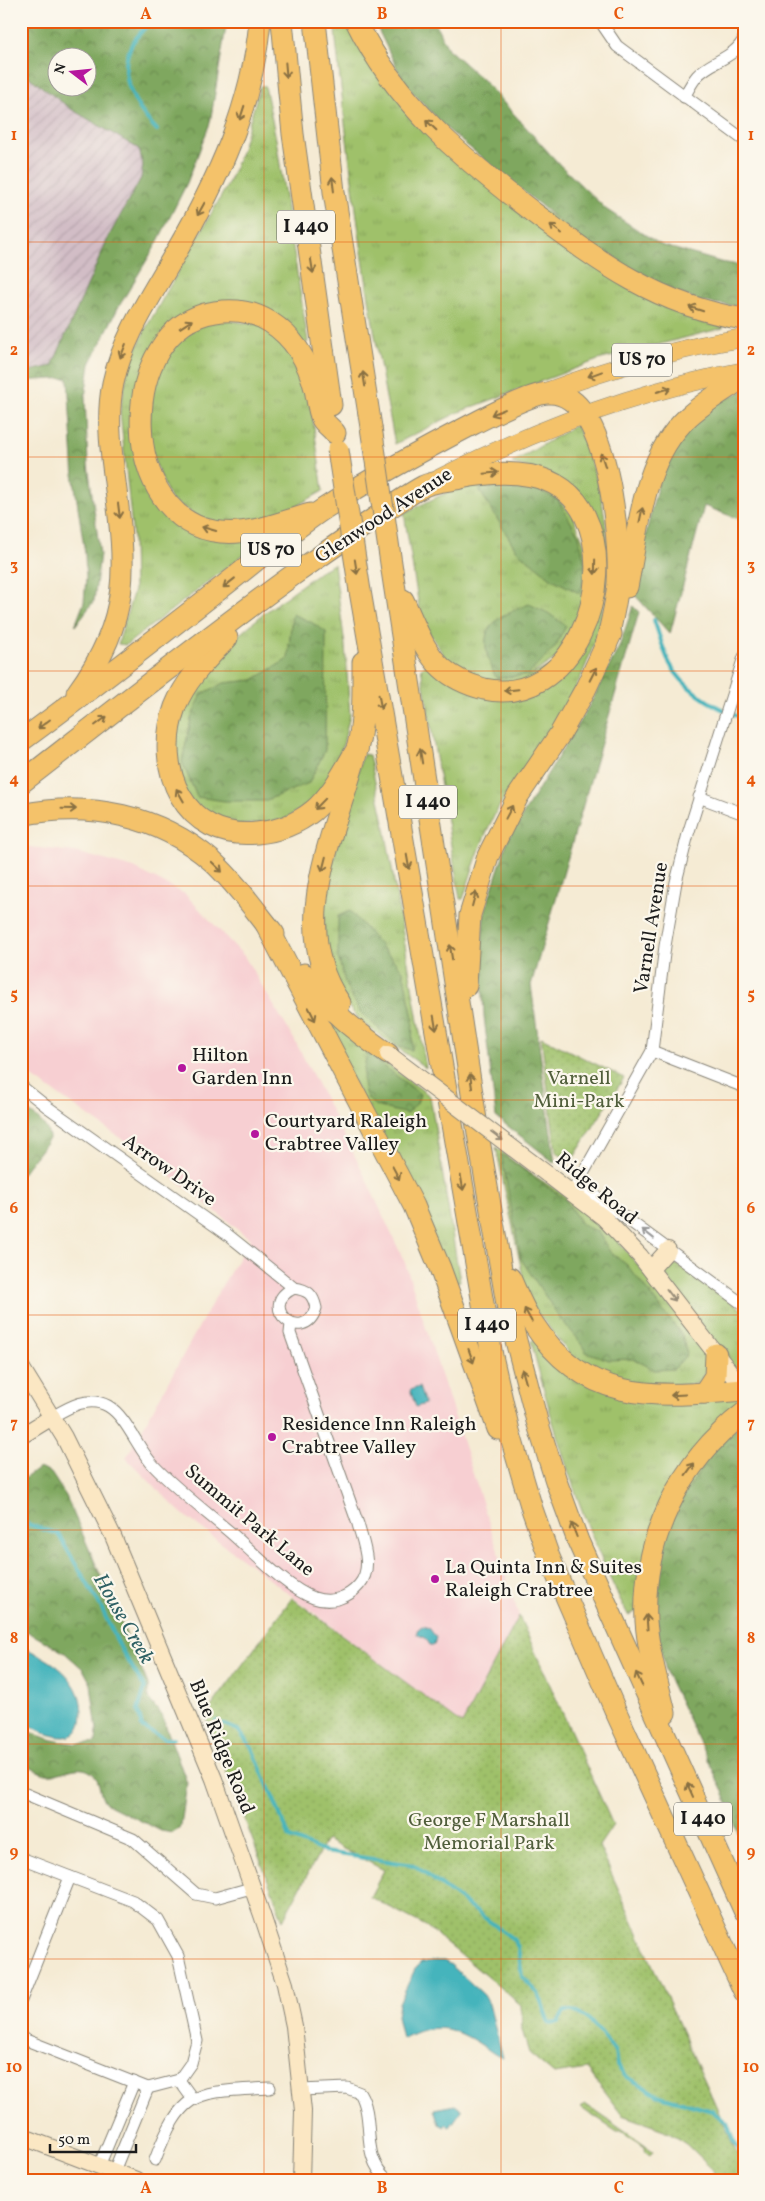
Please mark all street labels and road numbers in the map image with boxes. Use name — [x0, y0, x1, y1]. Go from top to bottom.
road number: I 440 — [277, 210, 335, 243]
road number: US 70 — [612, 344, 672, 376]
street label: Glenwood Avenue — [310, 461, 458, 571]
road number: US 70 — [241, 534, 301, 566]
road number: I 440 — [399, 786, 457, 819]
street label: Varnell Avenue — [628, 860, 676, 996]
street label: Arrow Drive — [116, 1128, 222, 1214]
street label: Ridge Road — [549, 1146, 643, 1232]
road number: I 440 — [458, 1308, 516, 1342]
street label: Summit Park Lane — [178, 1458, 320, 1584]
street label: Blue Ridge Road — [181, 1675, 261, 1819]
road number: I 440 — [674, 1802, 732, 1836]

